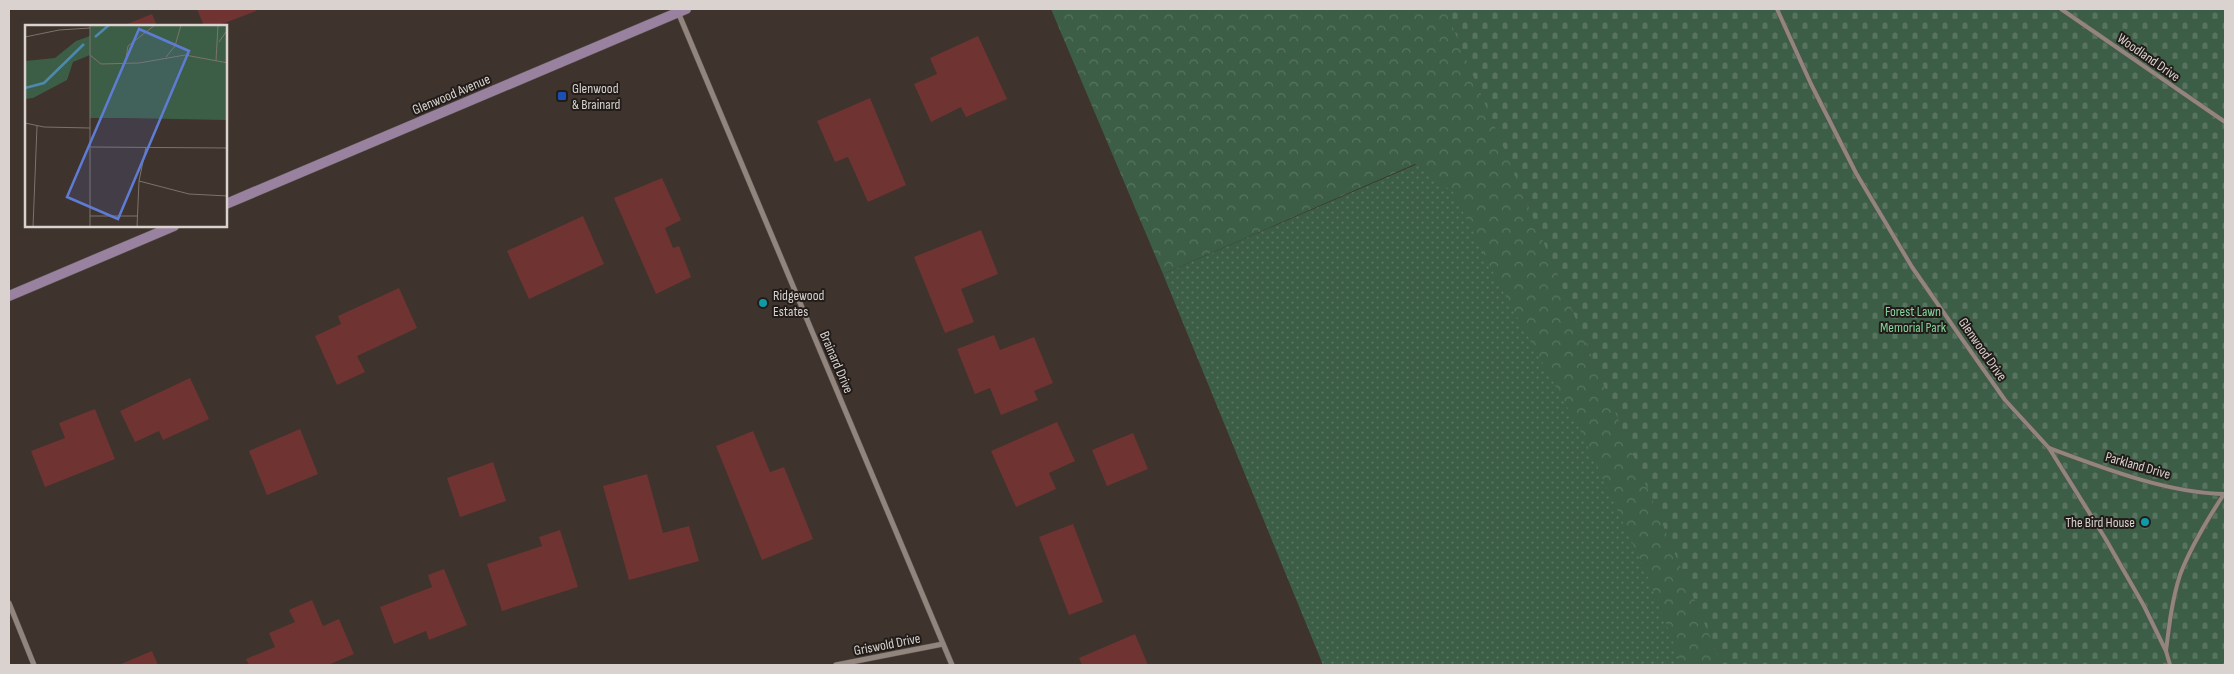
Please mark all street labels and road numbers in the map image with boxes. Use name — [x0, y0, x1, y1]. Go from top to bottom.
street label: Woodland Drive — [2114, 30, 2183, 85]
street label: Glenwood Avenue — [410, 70, 493, 118]
street label: Glenwood Drive — [1955, 314, 2011, 384]
street label: Brainard Drive — [816, 329, 857, 396]
street label: Parkland Drive — [2103, 448, 2172, 483]
street label: Griswold Drive — [852, 630, 922, 659]

